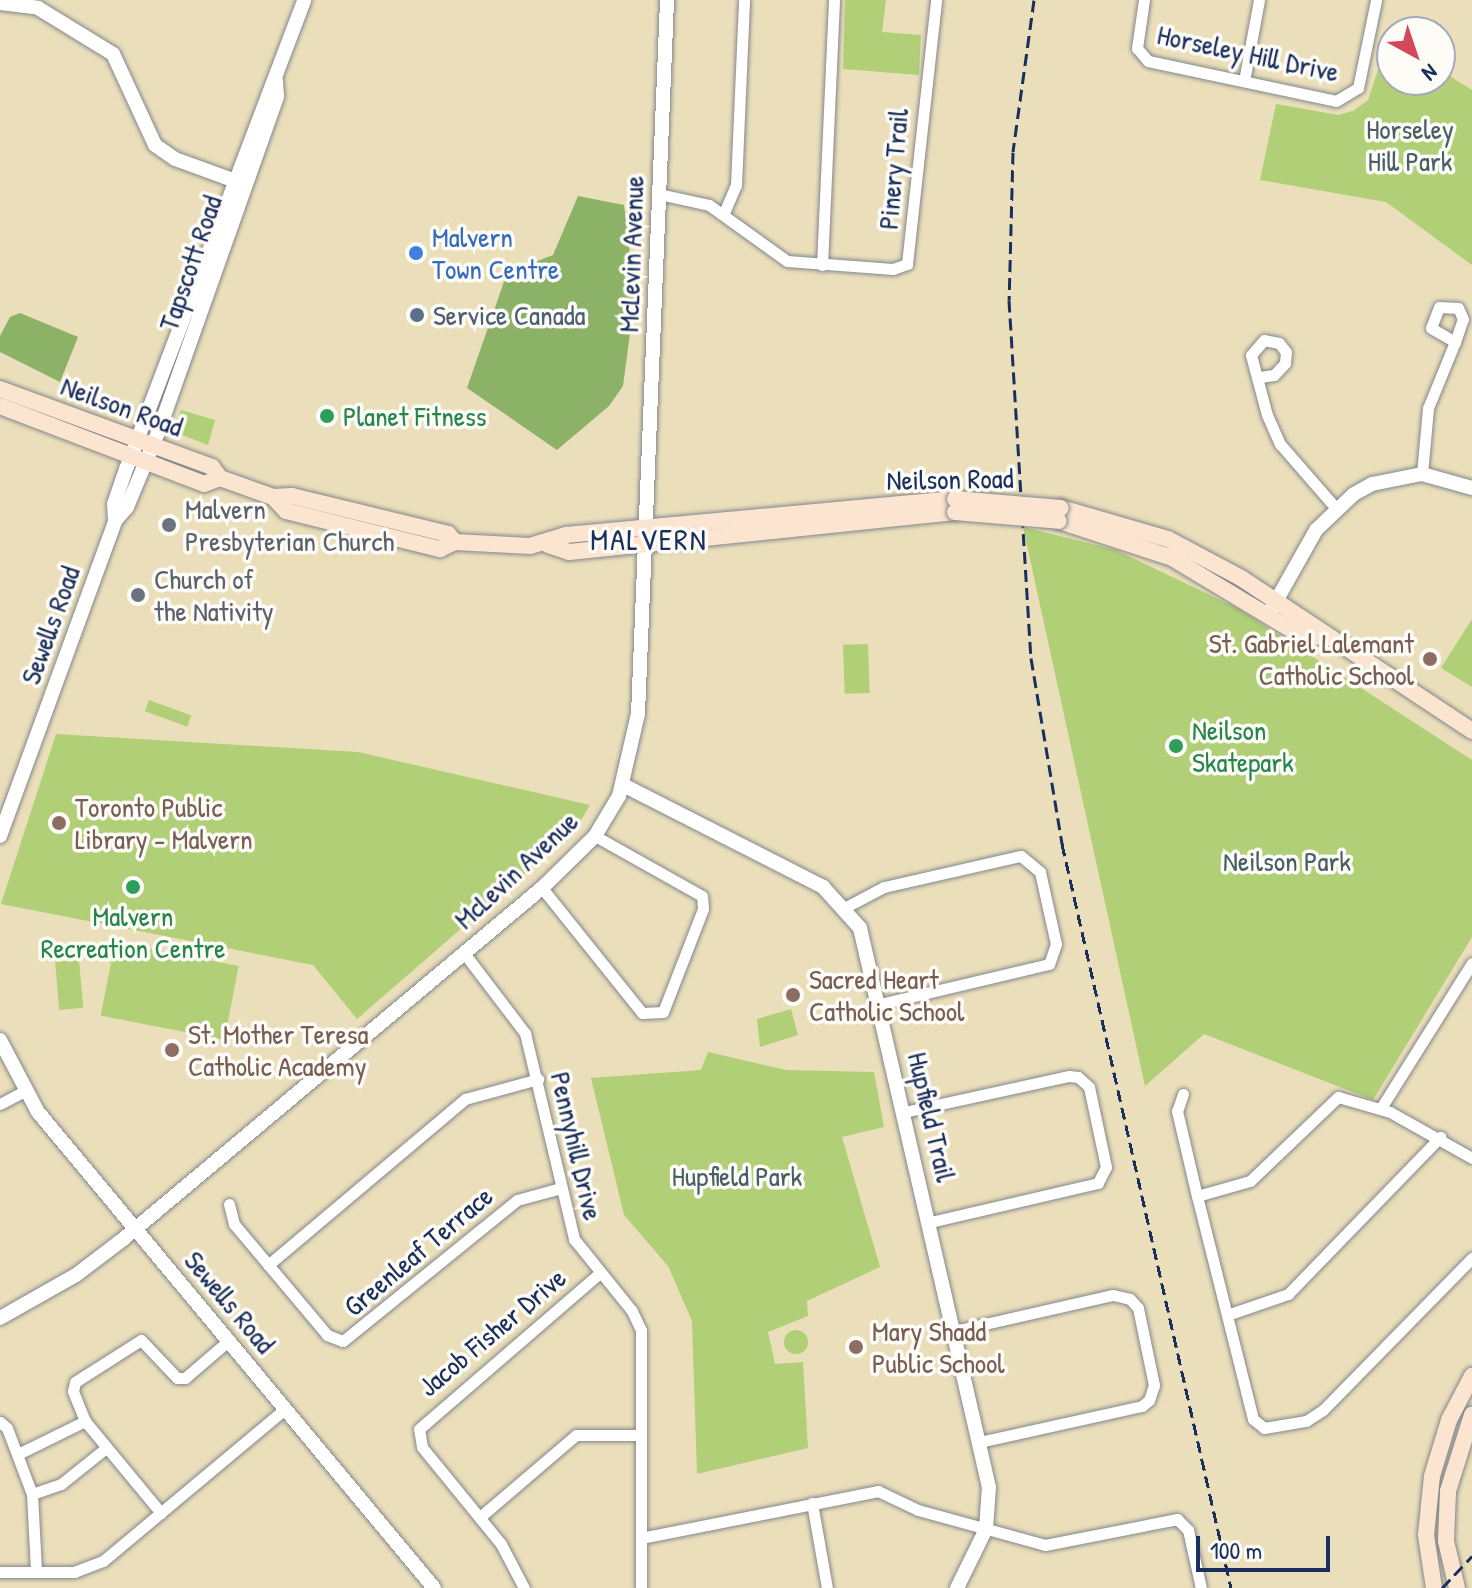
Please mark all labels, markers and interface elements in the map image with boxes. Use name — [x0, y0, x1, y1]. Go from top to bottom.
north arrow — [1376, 16, 1456, 96]
street label: Horseley Hill Drive — [1154, 17, 1342, 89]
text: N — [1416, 58, 1444, 88]
street label: Pinery Trail — [871, 107, 915, 231]
park label: Horseley Hill Park — [1366, 112, 1454, 178]
street label: McLevin Avenue — [611, 175, 651, 333]
street label: Tapscott Road — [151, 191, 229, 335]
place label: Malvern Town Centre — [432, 220, 559, 286]
marker: Malvern Town Centre — [407, 244, 425, 262]
place label: Service Canada — [433, 298, 586, 332]
marker: Service Canada — [408, 306, 426, 324]
street label: Neilson Road — [57, 369, 187, 443]
place label: Planet Fitness — [343, 399, 487, 433]
marker: Planet Fitness — [318, 407, 336, 425]
street label: Neilson Road — [886, 461, 1014, 497]
place label: Malvern Presbyterian Church — [185, 492, 394, 558]
marker: Malvern Presbyterian Church — [160, 516, 178, 534]
district label: MALVERN — [590, 521, 708, 557]
street label: Sewells Road — [13, 561, 87, 689]
place label: Church of the Nativity — [154, 562, 274, 628]
marker: Church of the Nativity — [129, 586, 147, 604]
place label: St. Gabriel Lalemant Catholic School — [1209, 626, 1414, 692]
marker: St. Gabriel Lalemant Catholic School — [1421, 650, 1439, 668]
place label: Neilson Skatepark — [1192, 713, 1294, 779]
marker: Neilson Skatepark — [1167, 737, 1185, 755]
place label: Toronto Public Library - Malvern — [75, 790, 253, 856]
street label: McLevin Avenue — [447, 804, 585, 936]
marker: Toronto Public Library - Malvern — [50, 814, 68, 832]
park label: Neilson Park — [1223, 844, 1351, 878]
marker: Malvern Recreation Centre — [124, 878, 142, 896]
place label: Malvern Recreation Centre — [41, 899, 225, 965]
place label: Sacred Heart Catholic School — [809, 962, 965, 1028]
marker: Sacred Heart Catholic School — [784, 986, 802, 1004]
place label: St. Mother Teresa Catholic Academy — [188, 1017, 369, 1083]
marker: St. Mother Teresa Catholic Academy — [163, 1041, 181, 1059]
street label: Hupfield Trail — [901, 1049, 963, 1185]
street label: Pennyhill Drive — [544, 1069, 610, 1223]
park label: Hupfield Park — [672, 1159, 802, 1193]
street label: Greenleaf Terrace — [337, 1179, 499, 1323]
street label: Sewells Road — [178, 1244, 282, 1360]
street label: Jacob Fisher Drive — [412, 1261, 572, 1403]
place label: Mary Shadd Public School — [872, 1314, 1005, 1380]
marker: Mary Shadd Public School — [847, 1338, 865, 1356]
scale bar — [1200, 1520, 1334, 1570]
text: 100 m — [1210, 1534, 1262, 1566]

